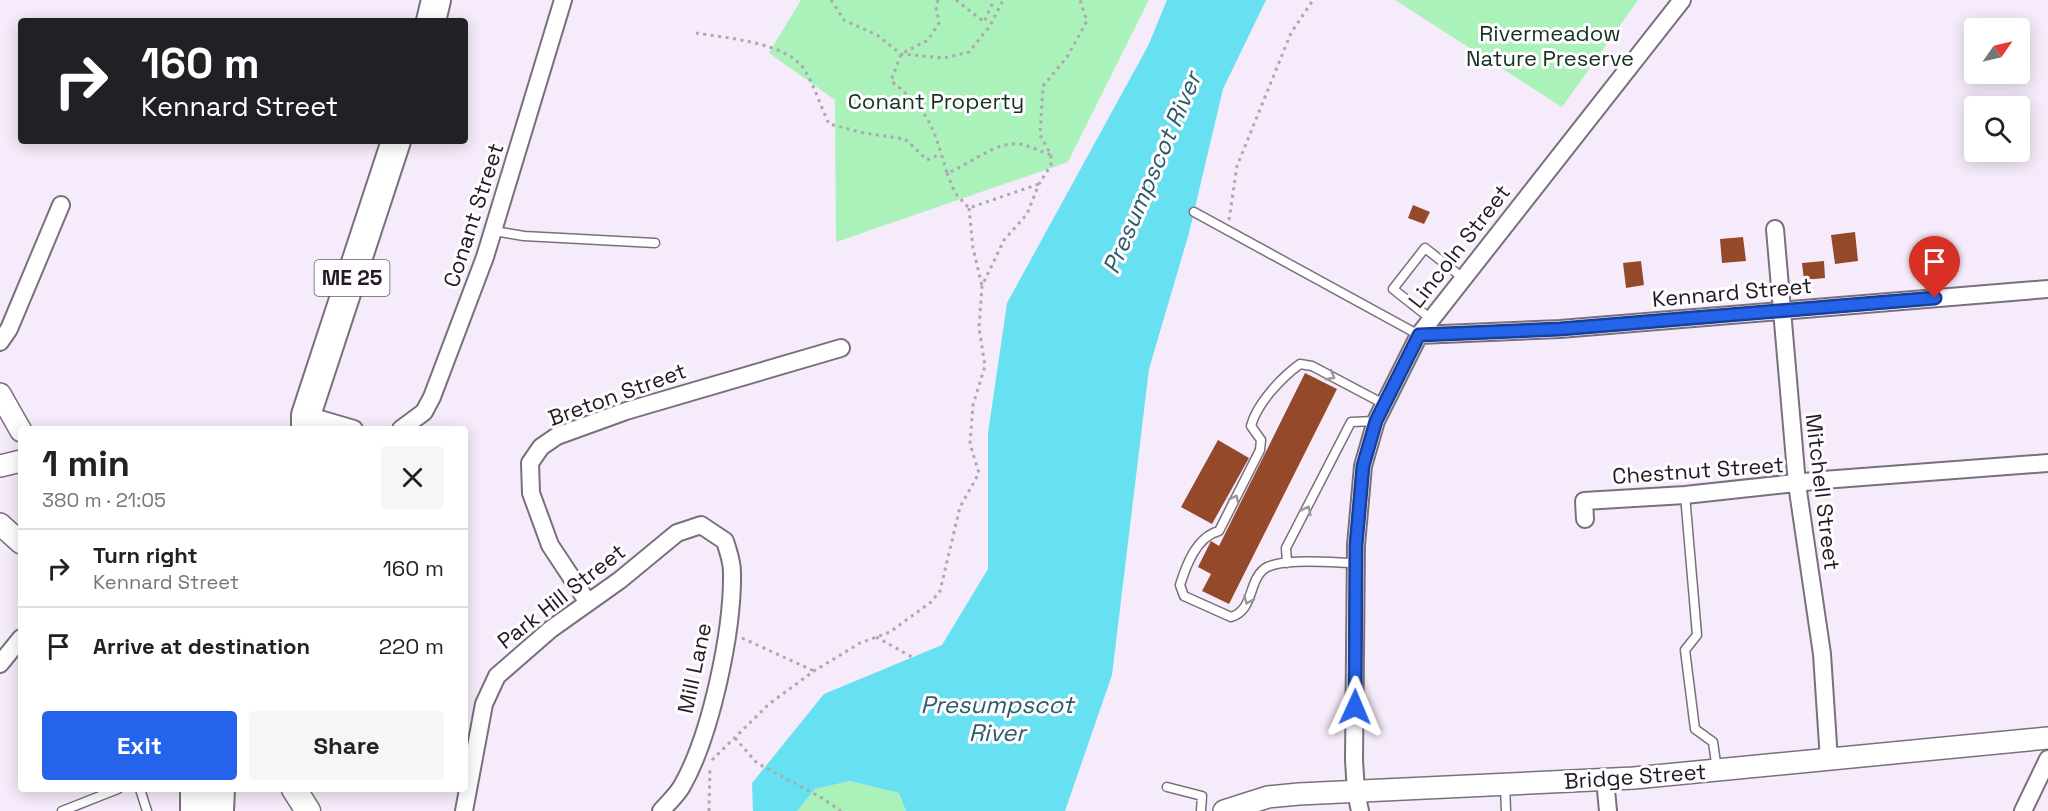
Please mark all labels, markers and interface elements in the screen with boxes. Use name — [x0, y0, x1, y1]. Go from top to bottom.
north arrow — [1964, 18, 2030, 84]
map controls — [1964, 18, 2030, 162]
park label: Rivermeadow Nature Preserve — [1466, 19, 1634, 72]
text: 160 m — [141, 37, 260, 90]
icon: right — [42, 42, 120, 120]
water label: Presumpscot River — [1095, 65, 1209, 278]
park label: Conant Property — [848, 87, 1024, 115]
text: Kennard Street — [141, 89, 338, 124]
button: search — [1964, 96, 2030, 162]
street label: Conant Street — [437, 139, 509, 291]
street label: Lincoln Street — [1402, 179, 1516, 313]
pin — [1909, 236, 1960, 298]
icon: arrive — [1918, 245, 1951, 278]
road number: ME 25 — [314, 260, 389, 296]
street label: Kennard Street — [1651, 271, 1813, 313]
street label: Breton Street — [544, 356, 690, 432]
one-way arrow — [1325, 369, 1335, 380]
street label: Mitchell Street — [1800, 412, 1846, 572]
text: 1 min — [42, 441, 130, 487]
button: close — [381, 446, 444, 509]
street label: Chestnut Street — [1611, 450, 1785, 490]
text: 380 m · 21:05 — [42, 487, 166, 513]
one-way arrow — [1228, 494, 1240, 505]
one-way arrow — [1300, 506, 1311, 517]
street label: Park Hill Street — [491, 537, 631, 655]
text: Turn right — [93, 541, 198, 569]
icon: right — [42, 552, 75, 585]
text: 160 m — [383, 554, 444, 582]
text: Kennard Street — [93, 569, 239, 595]
one-way arrow — [1244, 594, 1256, 605]
street label: Mill Lane — [671, 620, 717, 716]
icon: arrive — [42, 630, 75, 663]
text: Arrive at destination — [93, 632, 310, 660]
text: 220 m — [379, 632, 444, 660]
position arrow — [1323, 675, 1387, 739]
water label: Presumpscot River — [920, 689, 1075, 748]
button: Exit — [42, 711, 237, 780]
button: Share — [249, 711, 444, 780]
street label: Bridge Street — [1563, 757, 1707, 795]

